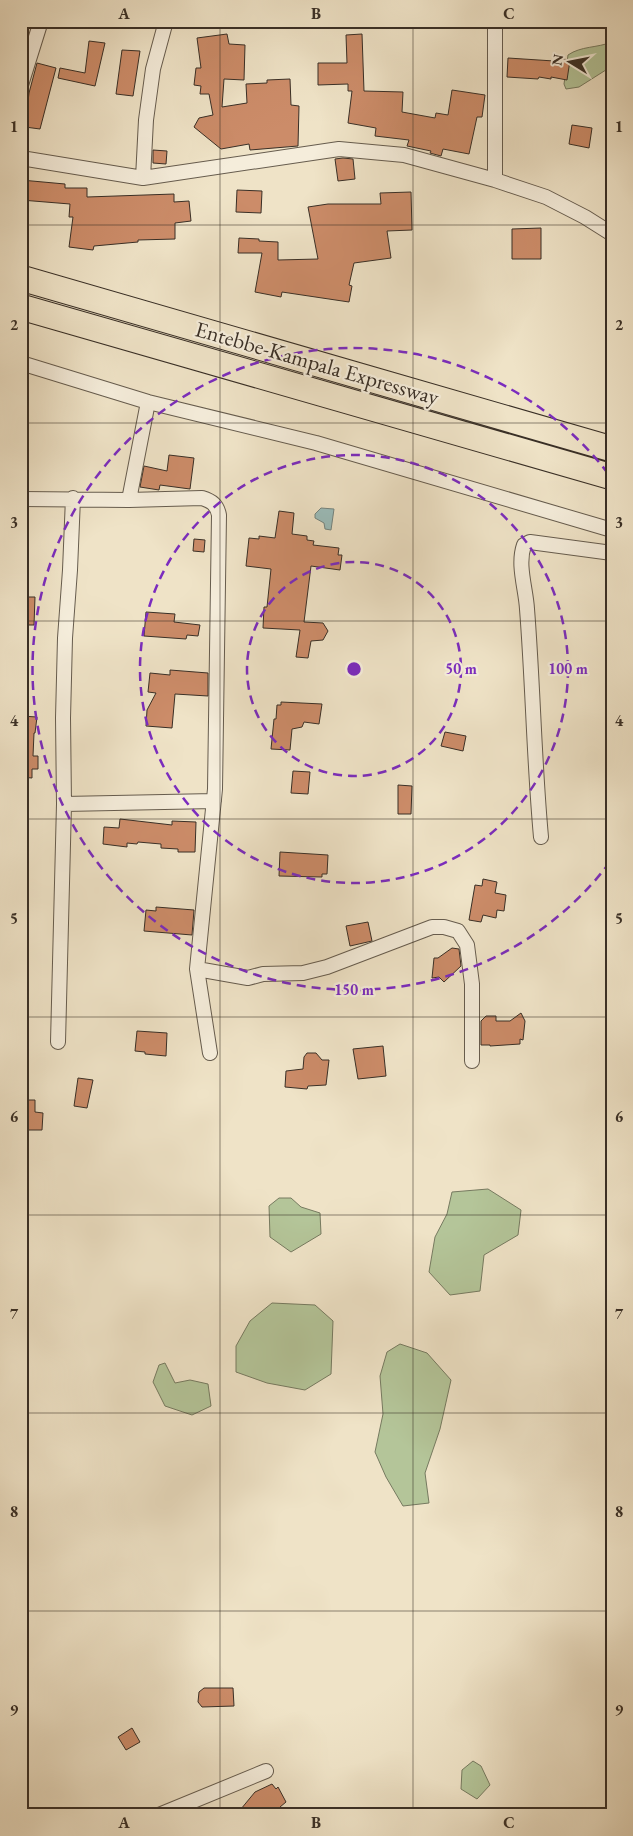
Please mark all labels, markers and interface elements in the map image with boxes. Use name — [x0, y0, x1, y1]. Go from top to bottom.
text: A — [117, 3, 130, 24]
text: B — [311, 3, 321, 24]
text: C — [503, 3, 515, 24]
north arrow — [546, 38, 596, 88]
text: N — [547, 52, 567, 67]
text: 1 — [10, 116, 18, 137]
text: 1 — [615, 116, 623, 137]
text: 2 — [10, 314, 19, 335]
street label: Entebbe-Kampala Expressway — [192, 314, 443, 412]
text: 2 — [615, 314, 624, 335]
text: 3 — [10, 512, 18, 533]
text: 3 — [615, 512, 623, 533]
text: 50 m — [445, 659, 477, 678]
text: 100 m — [548, 659, 588, 678]
centre of rings — [345, 660, 363, 678]
text: 4 — [10, 710, 19, 731]
text: 4 — [615, 710, 624, 731]
text: 5 — [10, 908, 18, 929]
text: 5 — [615, 908, 623, 929]
text: 150 m — [334, 980, 374, 999]
text: 6 — [10, 1106, 19, 1127]
text: 6 — [615, 1106, 624, 1127]
text: 7 — [10, 1303, 19, 1324]
text: 7 — [615, 1303, 624, 1324]
text: 8 — [10, 1501, 18, 1522]
text: 8 — [615, 1501, 623, 1522]
text: 9 — [10, 1699, 19, 1720]
text: 9 — [615, 1699, 624, 1720]
text: A — [117, 1812, 130, 1833]
text: B — [311, 1812, 321, 1833]
text: C — [503, 1812, 515, 1833]

